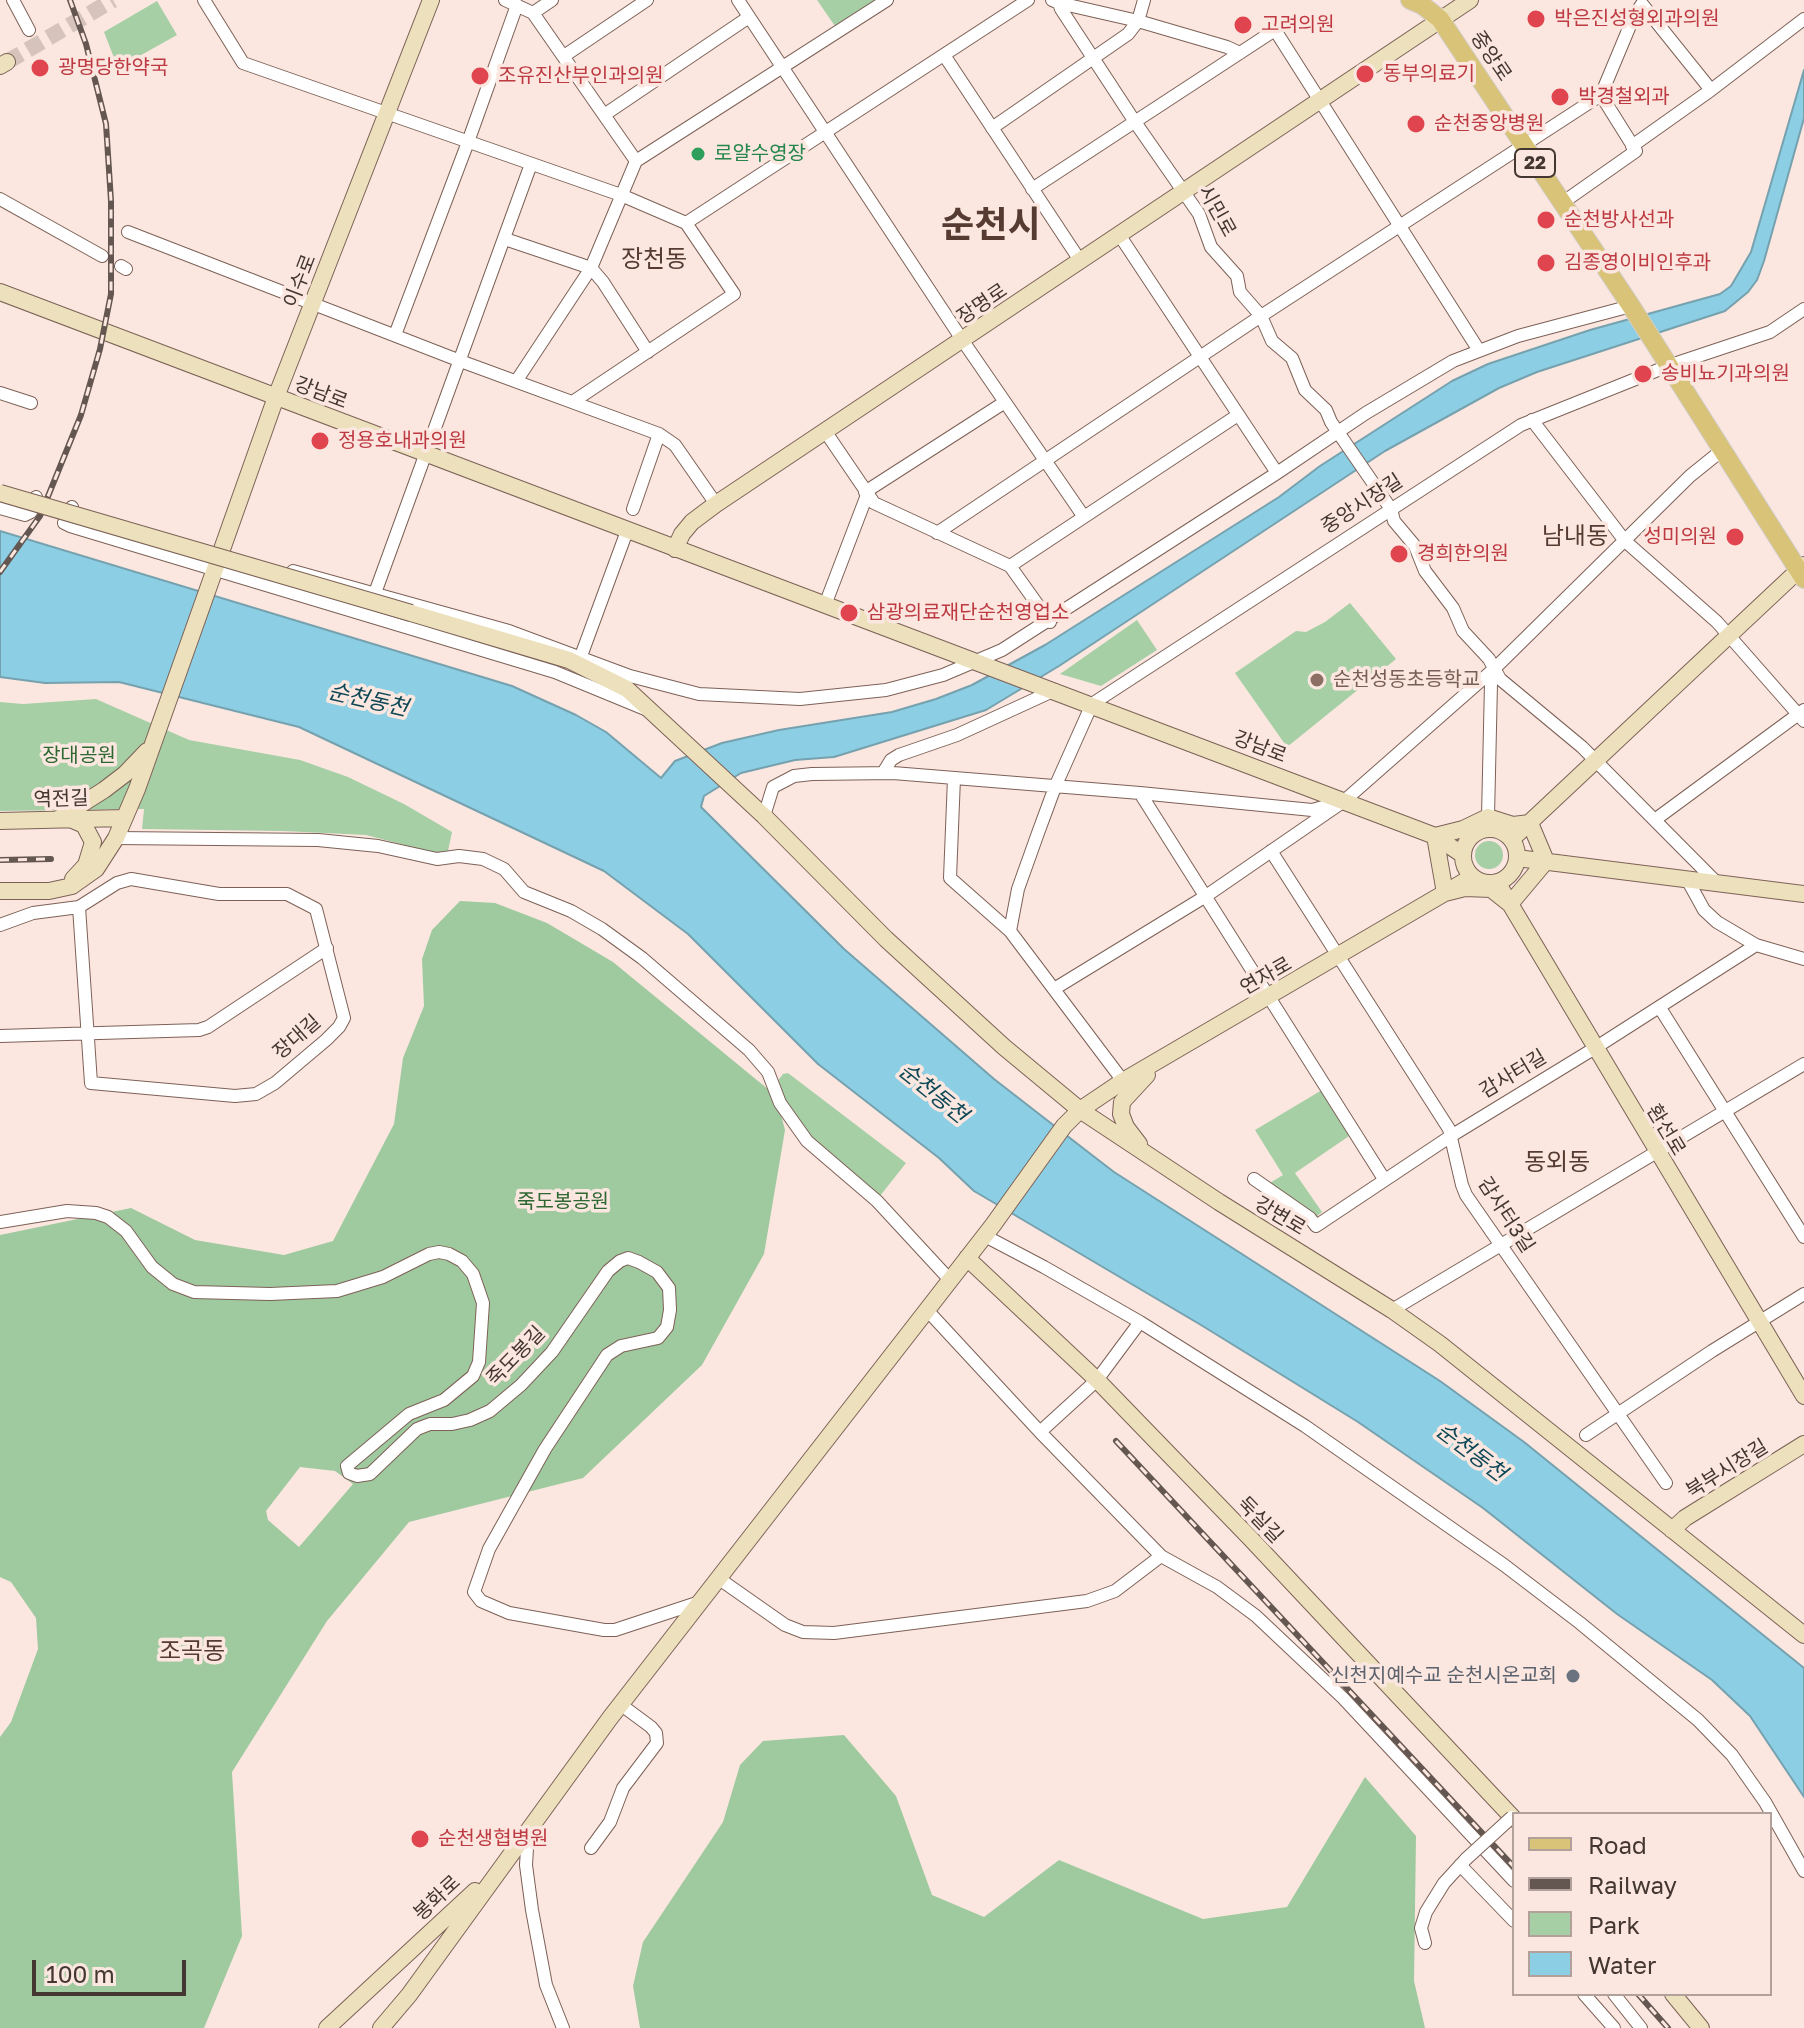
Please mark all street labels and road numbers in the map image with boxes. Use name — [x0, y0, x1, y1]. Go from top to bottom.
street label: 중앙로 — [1466, 26, 1516, 86]
road number: 22 — [1515, 149, 1555, 177]
street label: 시민로 — [1193, 181, 1241, 241]
street label: 이수로 — [279, 251, 321, 311]
street label: 장명로 — [952, 279, 1012, 329]
street label: 강남로 — [291, 372, 351, 414]
street label: 중앙시장길 — [1317, 469, 1407, 539]
street label: 강남로 — [1230, 726, 1290, 768]
street label: 역전길 — [33, 786, 89, 812]
street label: 연자로 — [1236, 952, 1296, 1000]
street label: 장대길 — [268, 1010, 326, 1064]
street label: 감사터길 — [1475, 1045, 1551, 1103]
street label: 환선로 — [1641, 1100, 1691, 1160]
street label: 감사터3길 — [1473, 1173, 1539, 1257]
street label: 강변로 — [1250, 1191, 1310, 1241]
street label: 죽도봉길 — [482, 1321, 550, 1391]
street label: 북부시장길 — [1682, 1434, 1772, 1504]
street label: 둑실길 — [1232, 1492, 1288, 1548]
street label: 봉화로 — [409, 1870, 465, 1926]

